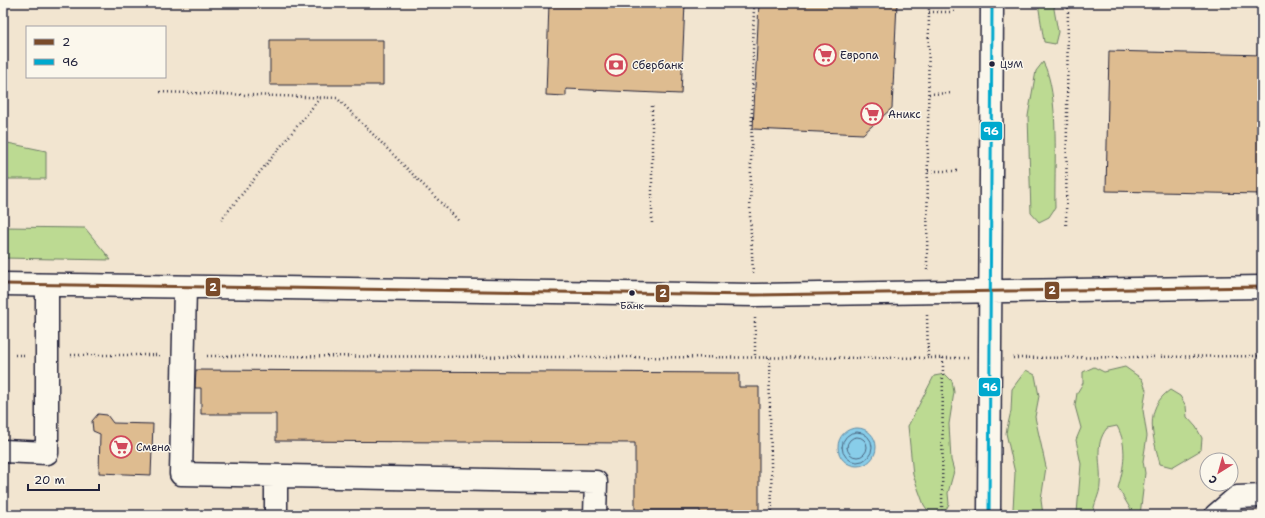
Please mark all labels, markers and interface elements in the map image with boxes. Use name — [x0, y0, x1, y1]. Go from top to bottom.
legend — [26, 26, 166, 78]
text: 2 — [62, 34, 70, 50]
supermarket icon: Европа — [812, 42, 838, 68]
place label: Европа — [840, 48, 879, 63]
bank icon: Сбербанк — [603, 52, 629, 78]
text: 96 — [62, 54, 79, 70]
place label: Сбербанк — [632, 58, 683, 73]
place label: ЦУМ — [1000, 58, 1023, 71]
marker: ЦУМ — [987, 59, 997, 69]
supermarket icon: Аникс — [859, 101, 885, 127]
place label: Аникс — [888, 107, 921, 122]
line badge: 96 — [980, 121, 1003, 141]
text: 96 — [983, 124, 999, 139]
line badge: 2 — [205, 277, 221, 297]
text: 2 — [209, 280, 217, 295]
line badge: 2 — [1044, 281, 1060, 300]
text: 2 — [1048, 283, 1056, 298]
line badge: 2 — [655, 284, 670, 303]
text: 2 — [659, 286, 667, 301]
marker: Банк — [627, 288, 637, 298]
place label: Банк — [620, 299, 645, 312]
line badge: 96 — [978, 377, 1001, 397]
text: 96 — [982, 380, 998, 395]
supermarket icon: Смена — [108, 434, 134, 460]
place label: Смена — [136, 440, 171, 455]
north arrow — [1199, 452, 1239, 492]
scale bar — [28, 466, 99, 492]
text: С — [1206, 471, 1220, 488]
text: 20 m — [34, 472, 65, 488]

